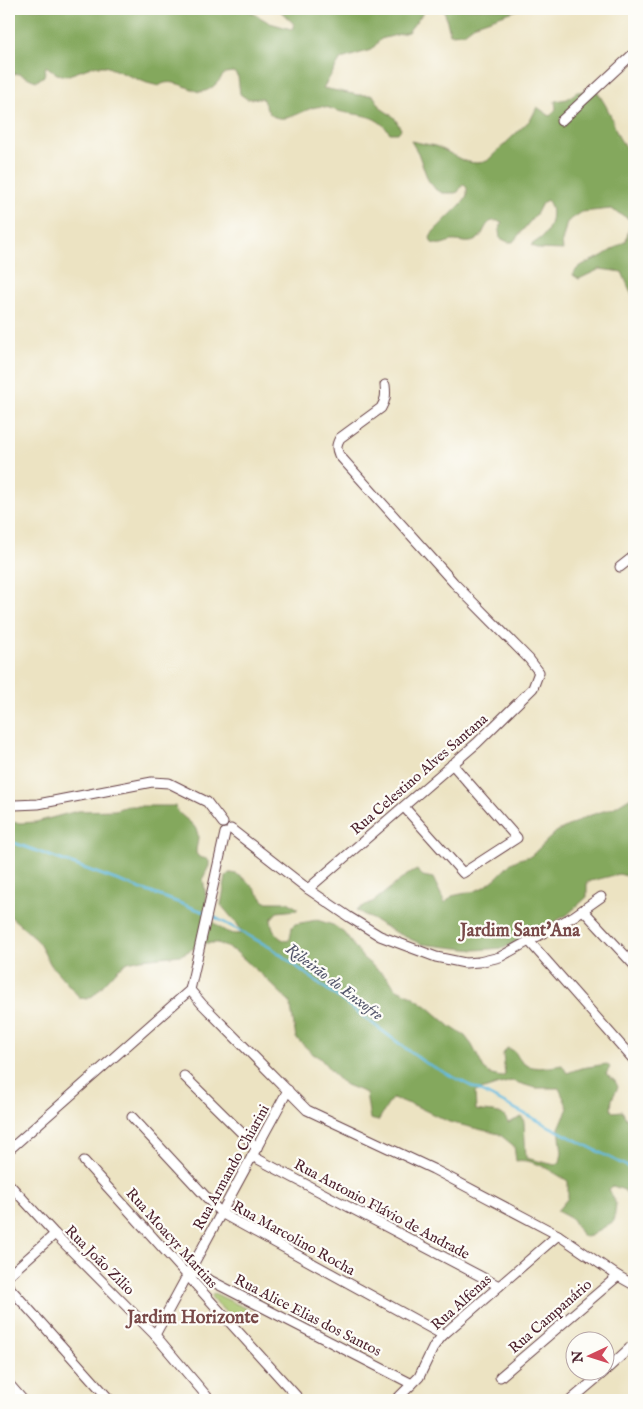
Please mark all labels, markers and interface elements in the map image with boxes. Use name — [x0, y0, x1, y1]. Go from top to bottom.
street label: Rua Celestino Alves Santana — [347, 709, 492, 839]
district label: Jardim Sant'Ana — [458, 920, 581, 943]
water label: Ribeirão do Enxofre — [281, 939, 387, 1026]
street label: Rua Armando Chiarini — [189, 1101, 274, 1233]
street label: Rua Antonio Flávio de Andrade — [291, 1155, 473, 1264]
street label: Rua Moacyr Martins — [122, 1184, 222, 1292]
street label: Rua Marcolino Rocha — [229, 1197, 359, 1280]
street label: Rua João Zilio — [61, 1221, 139, 1299]
street label: Rua Alice Elias dos Santos — [231, 1270, 384, 1361]
street label: Rua Alfenas — [427, 1270, 496, 1335]
street label: Rua Campanário — [505, 1275, 596, 1358]
district label: Jardim Horizonte — [125, 1307, 260, 1330]
north arrow — [566, 1332, 616, 1382]
text: N — [569, 1350, 587, 1365]

